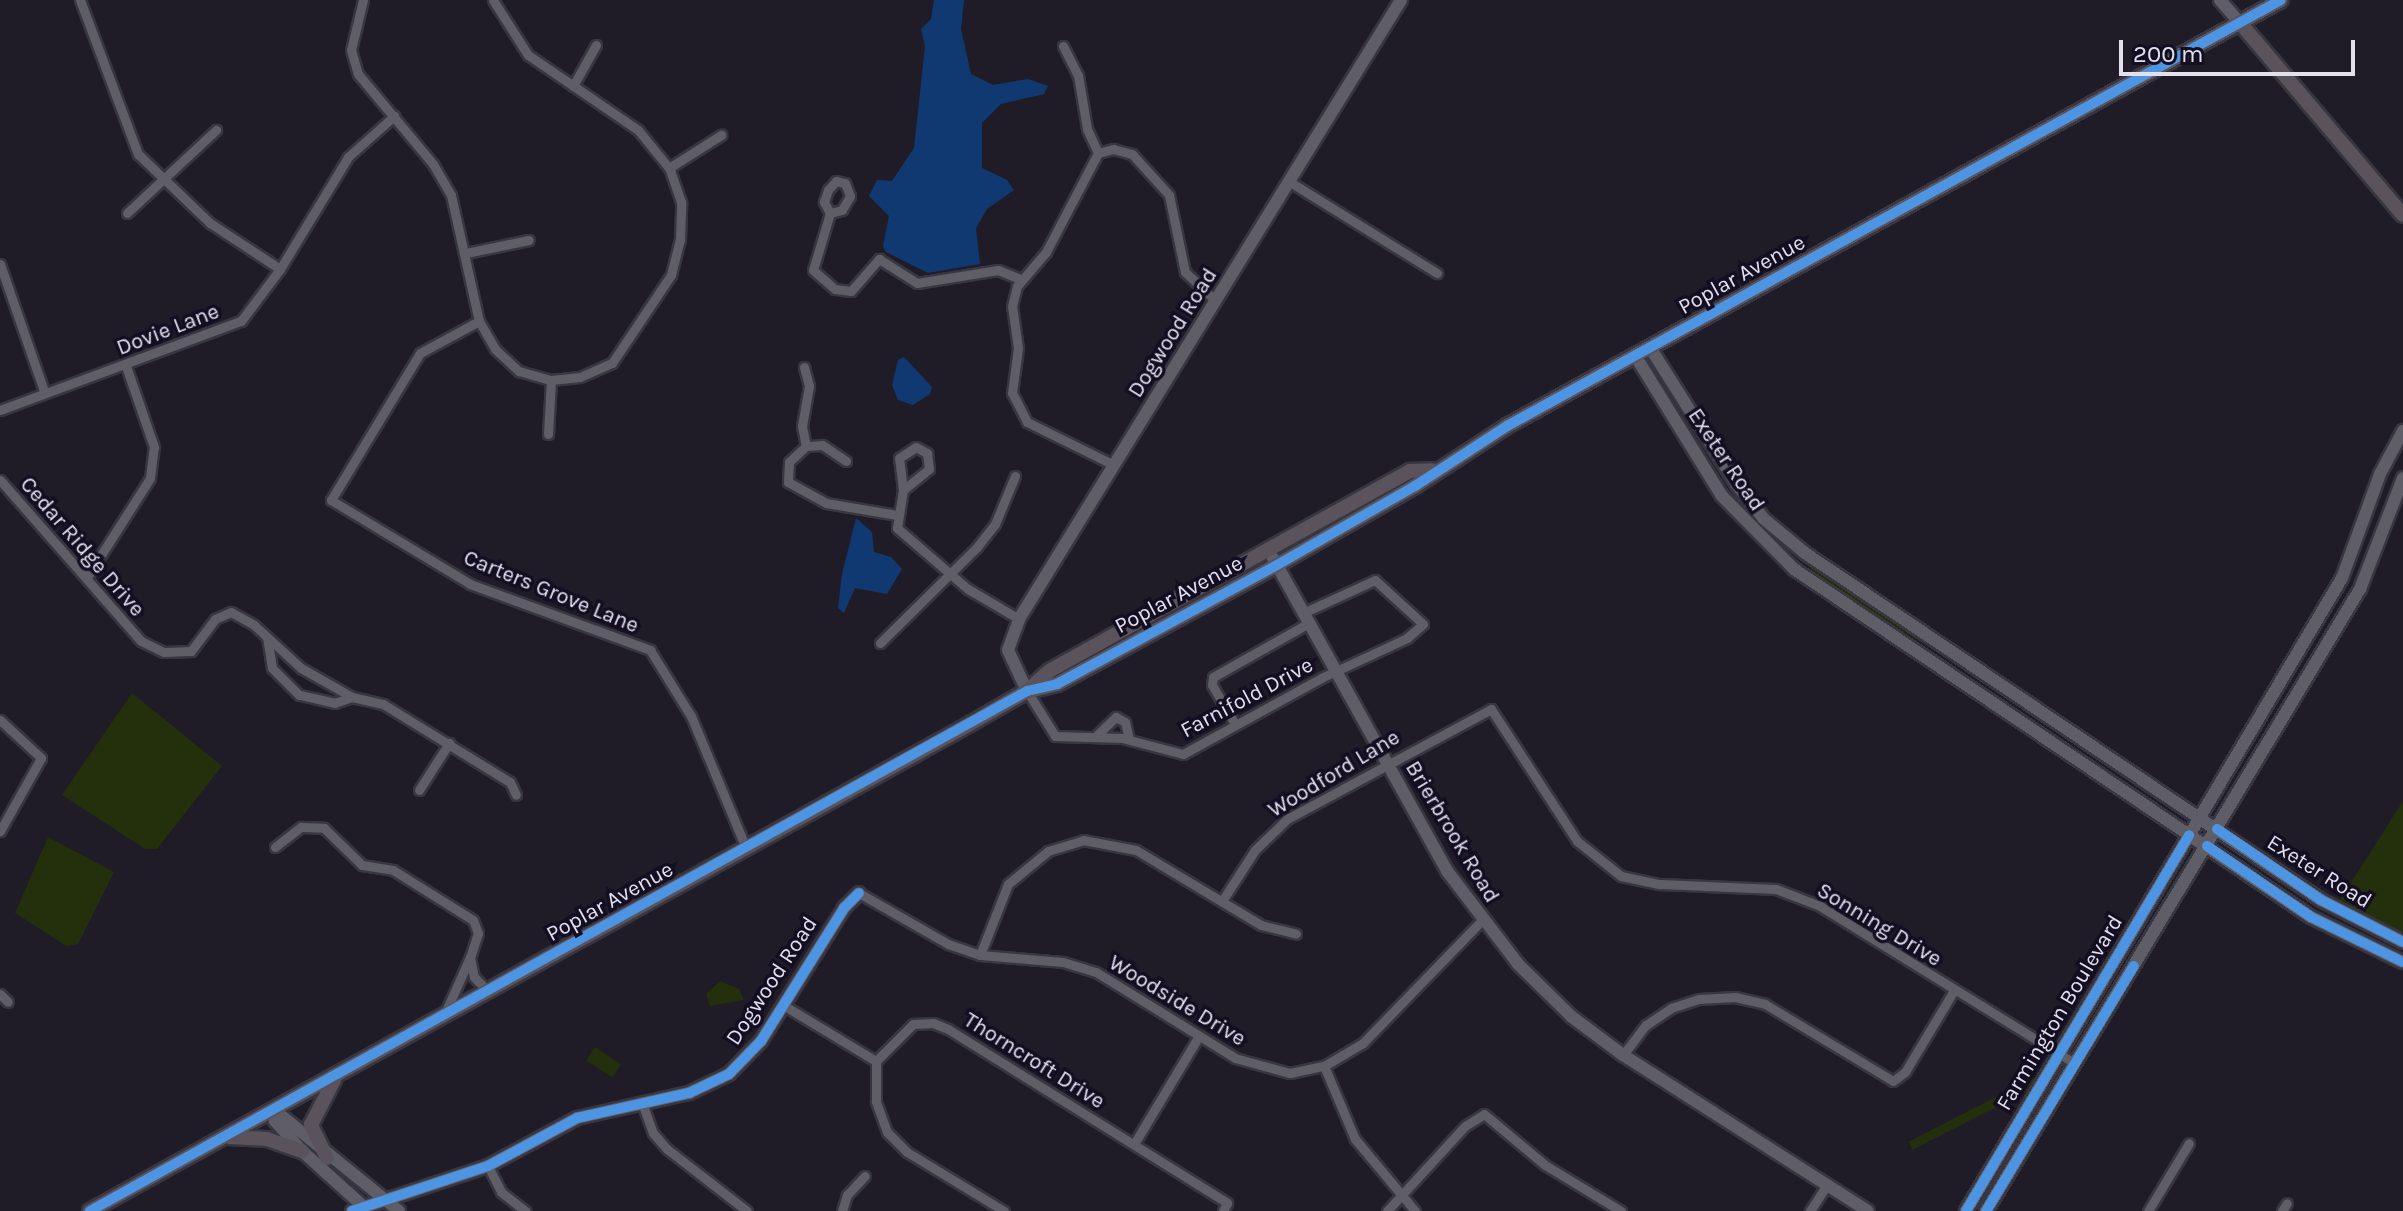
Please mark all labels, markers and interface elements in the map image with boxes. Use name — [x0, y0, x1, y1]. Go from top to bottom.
scale bar — [2123, 24, 2359, 74]
text: 200 m — [2133, 40, 2204, 68]
street label: Poplar Avenue — [1674, 229, 1810, 321]
street label: Dogwood Road — [1123, 263, 1223, 403]
street label: Dovie Lane — [113, 298, 223, 362]
street label: Exeter Road — [1682, 404, 1770, 516]
street label: Cedar Ridge Drive — [14, 472, 150, 622]
street label: Carters Grove Lane — [460, 545, 642, 639]
street label: Poplar Avenue — [1111, 550, 1247, 640]
street label: Farnifold Drive — [1176, 652, 1318, 744]
street label: Woodford Lane — [1263, 724, 1405, 824]
street label: Brierbrook Road — [1399, 756, 1505, 908]
street label: Exeter Road — [2262, 829, 2376, 915]
street label: Poplar Avenue — [542, 856, 678, 948]
street label: Sonning Drive — [1812, 877, 1946, 973]
street label: Farmington Boulevard — [1991, 910, 2129, 1116]
street label: Dogwood Road — [721, 912, 823, 1050]
street label: Woodside Drive — [1104, 950, 1250, 1052]
street label: Thorncroft Drive — [959, 1007, 1109, 1115]

